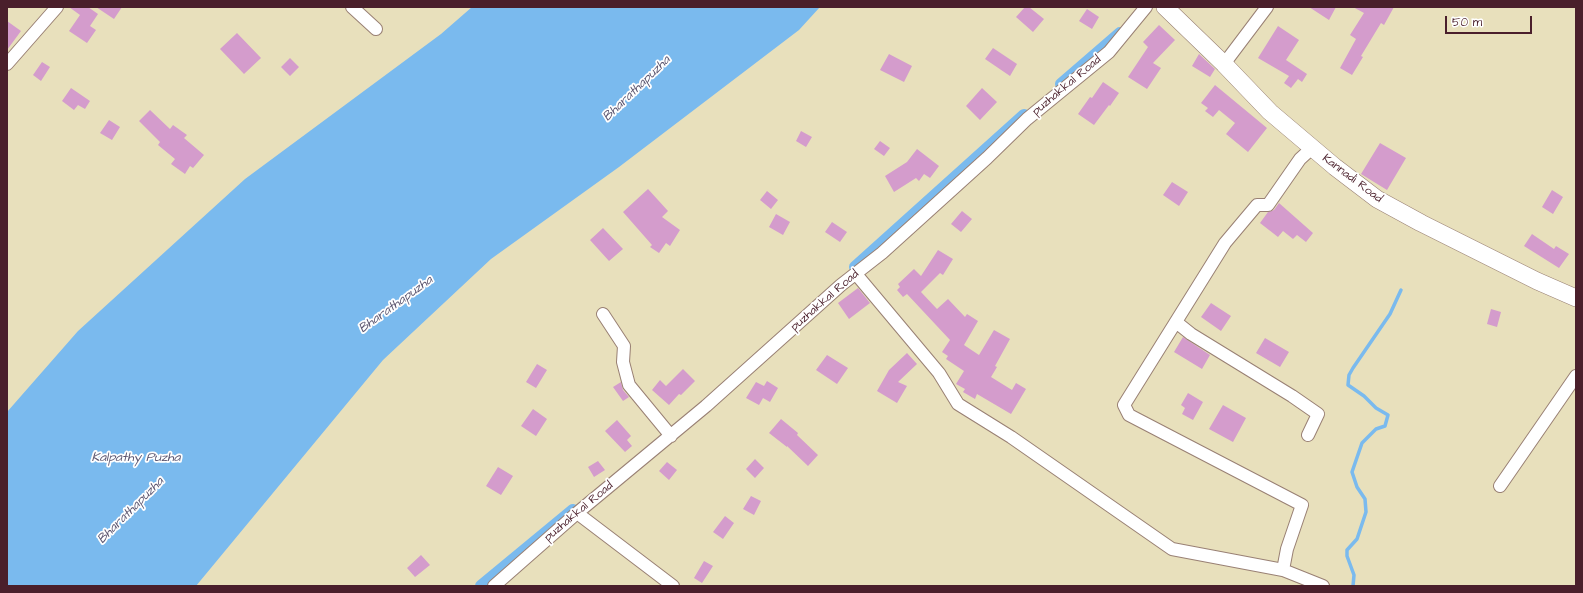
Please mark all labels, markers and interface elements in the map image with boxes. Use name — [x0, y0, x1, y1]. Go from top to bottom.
scale bar — [1447, 8, 1534, 34]
text: 50 m — [1452, 14, 1482, 31]
water label: Bharathapuzha — [600, 53, 674, 125]
street label: puzhakkal Road — [1029, 53, 1105, 119]
street label: Kannadi Road — [1319, 152, 1385, 206]
street label: puzhakkal Road — [788, 267, 862, 335]
water label: Bharathapuzha — [356, 273, 436, 337]
water label: Kalpathy Puzha — [92, 450, 180, 466]
water label: Bharathapuzha — [94, 474, 168, 548]
street label: puzhakkal Road — [541, 479, 617, 545]

